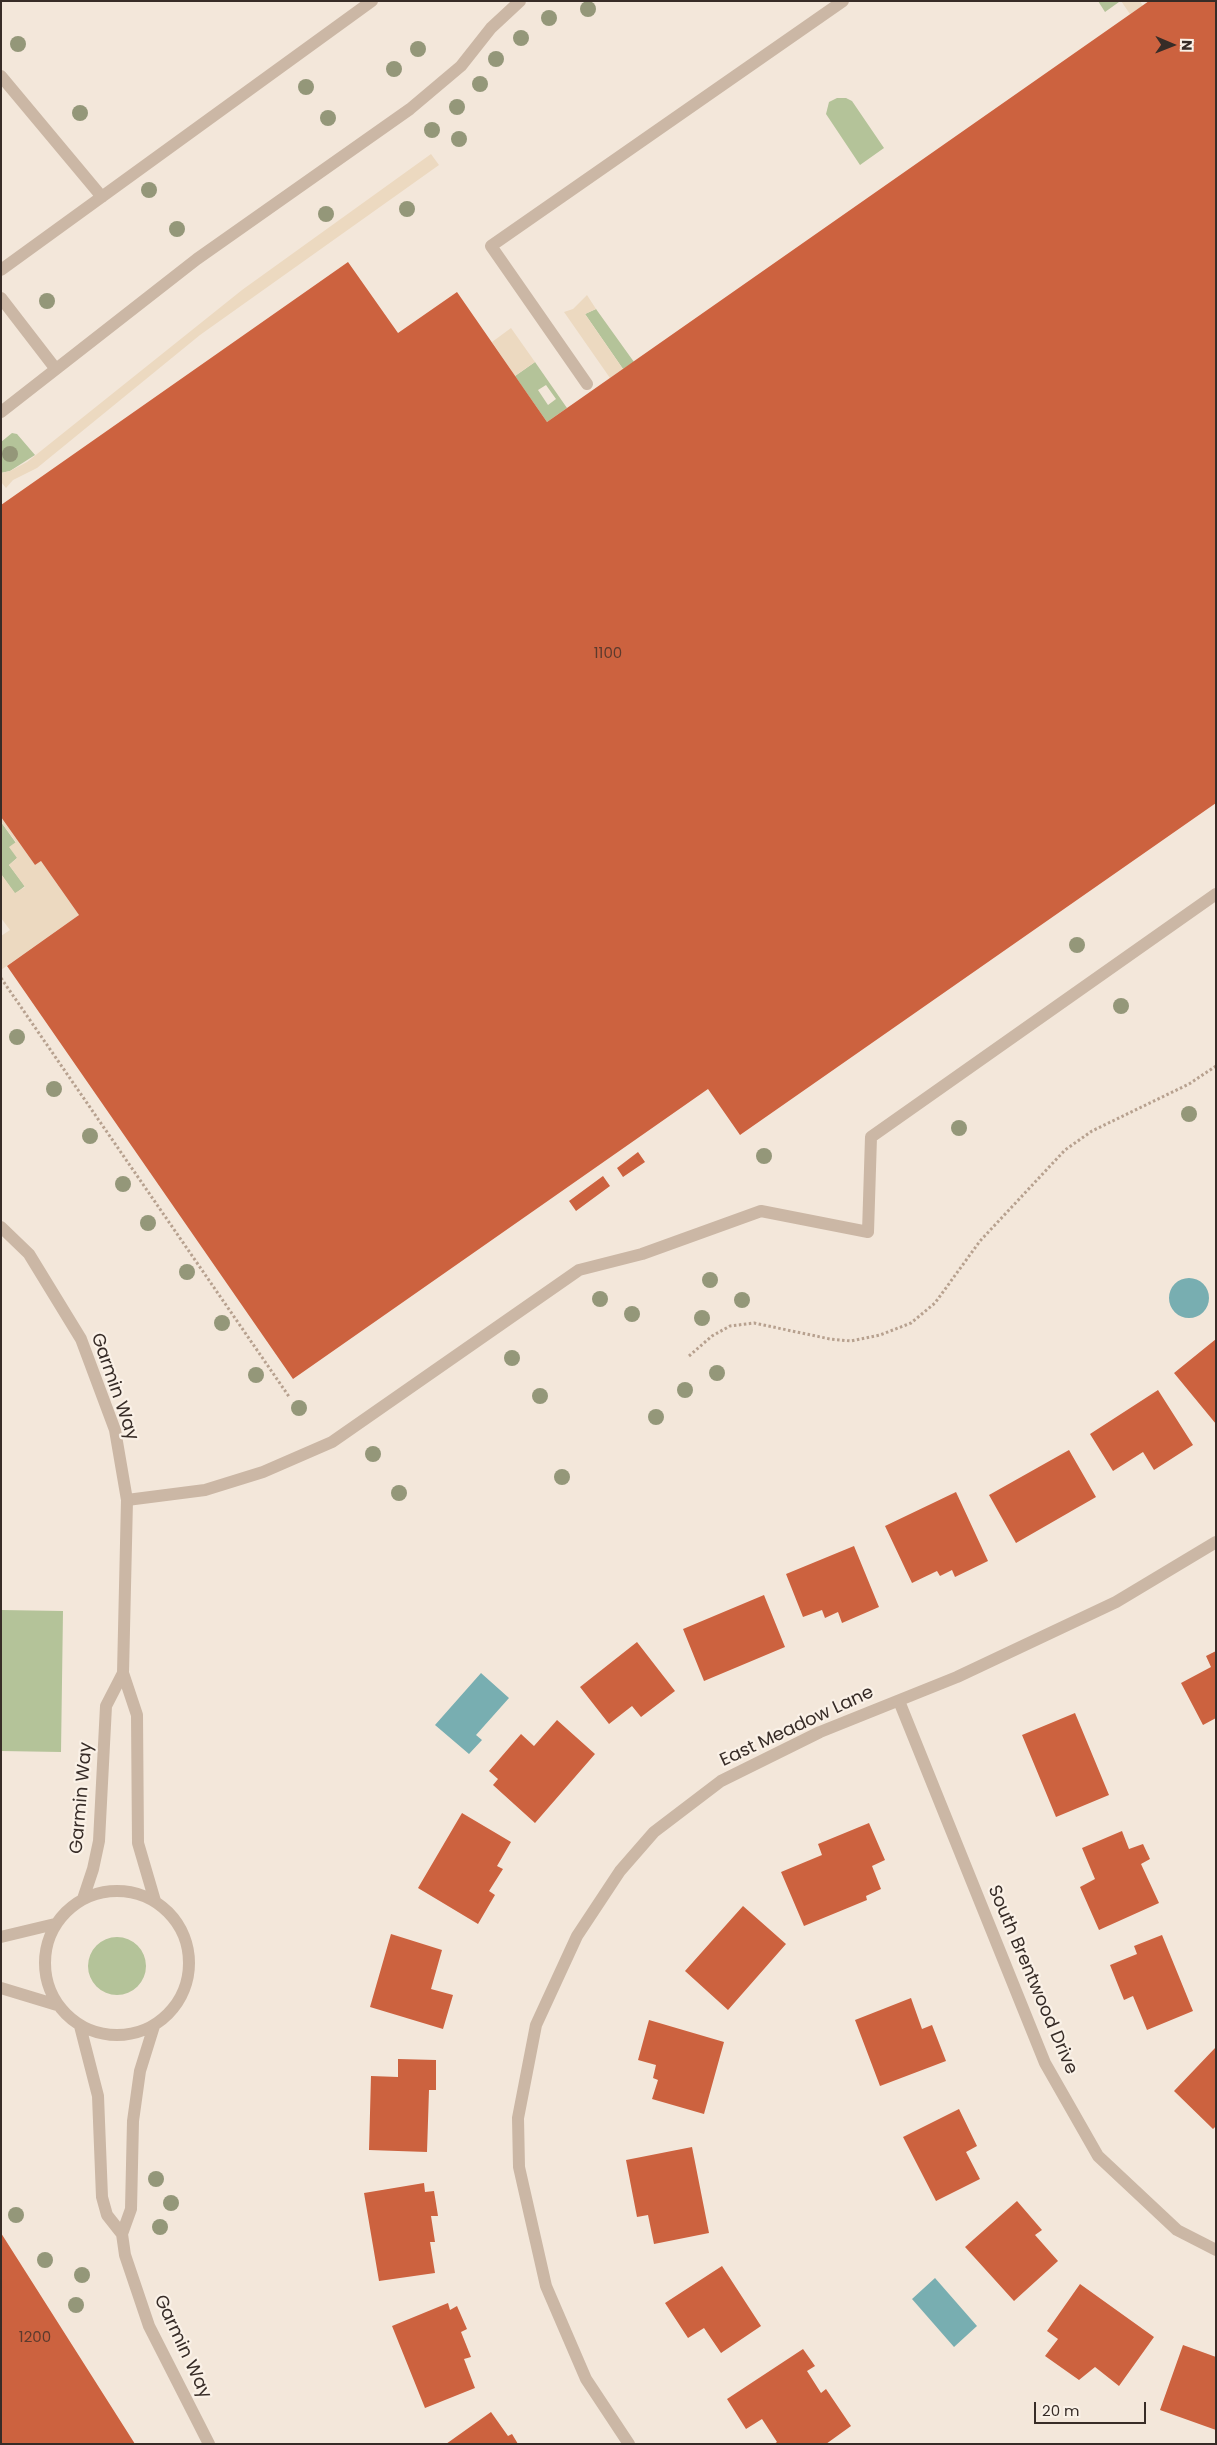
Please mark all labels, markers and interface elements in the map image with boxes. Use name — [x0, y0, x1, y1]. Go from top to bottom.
north arrow — [1147, 20, 1197, 70]
text: N — [1177, 40, 1197, 51]
house number: 1100 — [594, 645, 622, 663]
street label: Garmin Way — [86, 1331, 142, 1443]
street label: East Meadow Lane — [717, 1682, 877, 1772]
street label: Garmin Way — [66, 1741, 98, 1855]
street label: South Brentwood Drive — [982, 1882, 1082, 2078]
street label: Garmin Way — [149, 2292, 215, 2402]
house number: 1200 — [19, 2329, 51, 2347]
scale bar — [1037, 2392, 1150, 2424]
text: 20 m — [1042, 2400, 1080, 2421]

